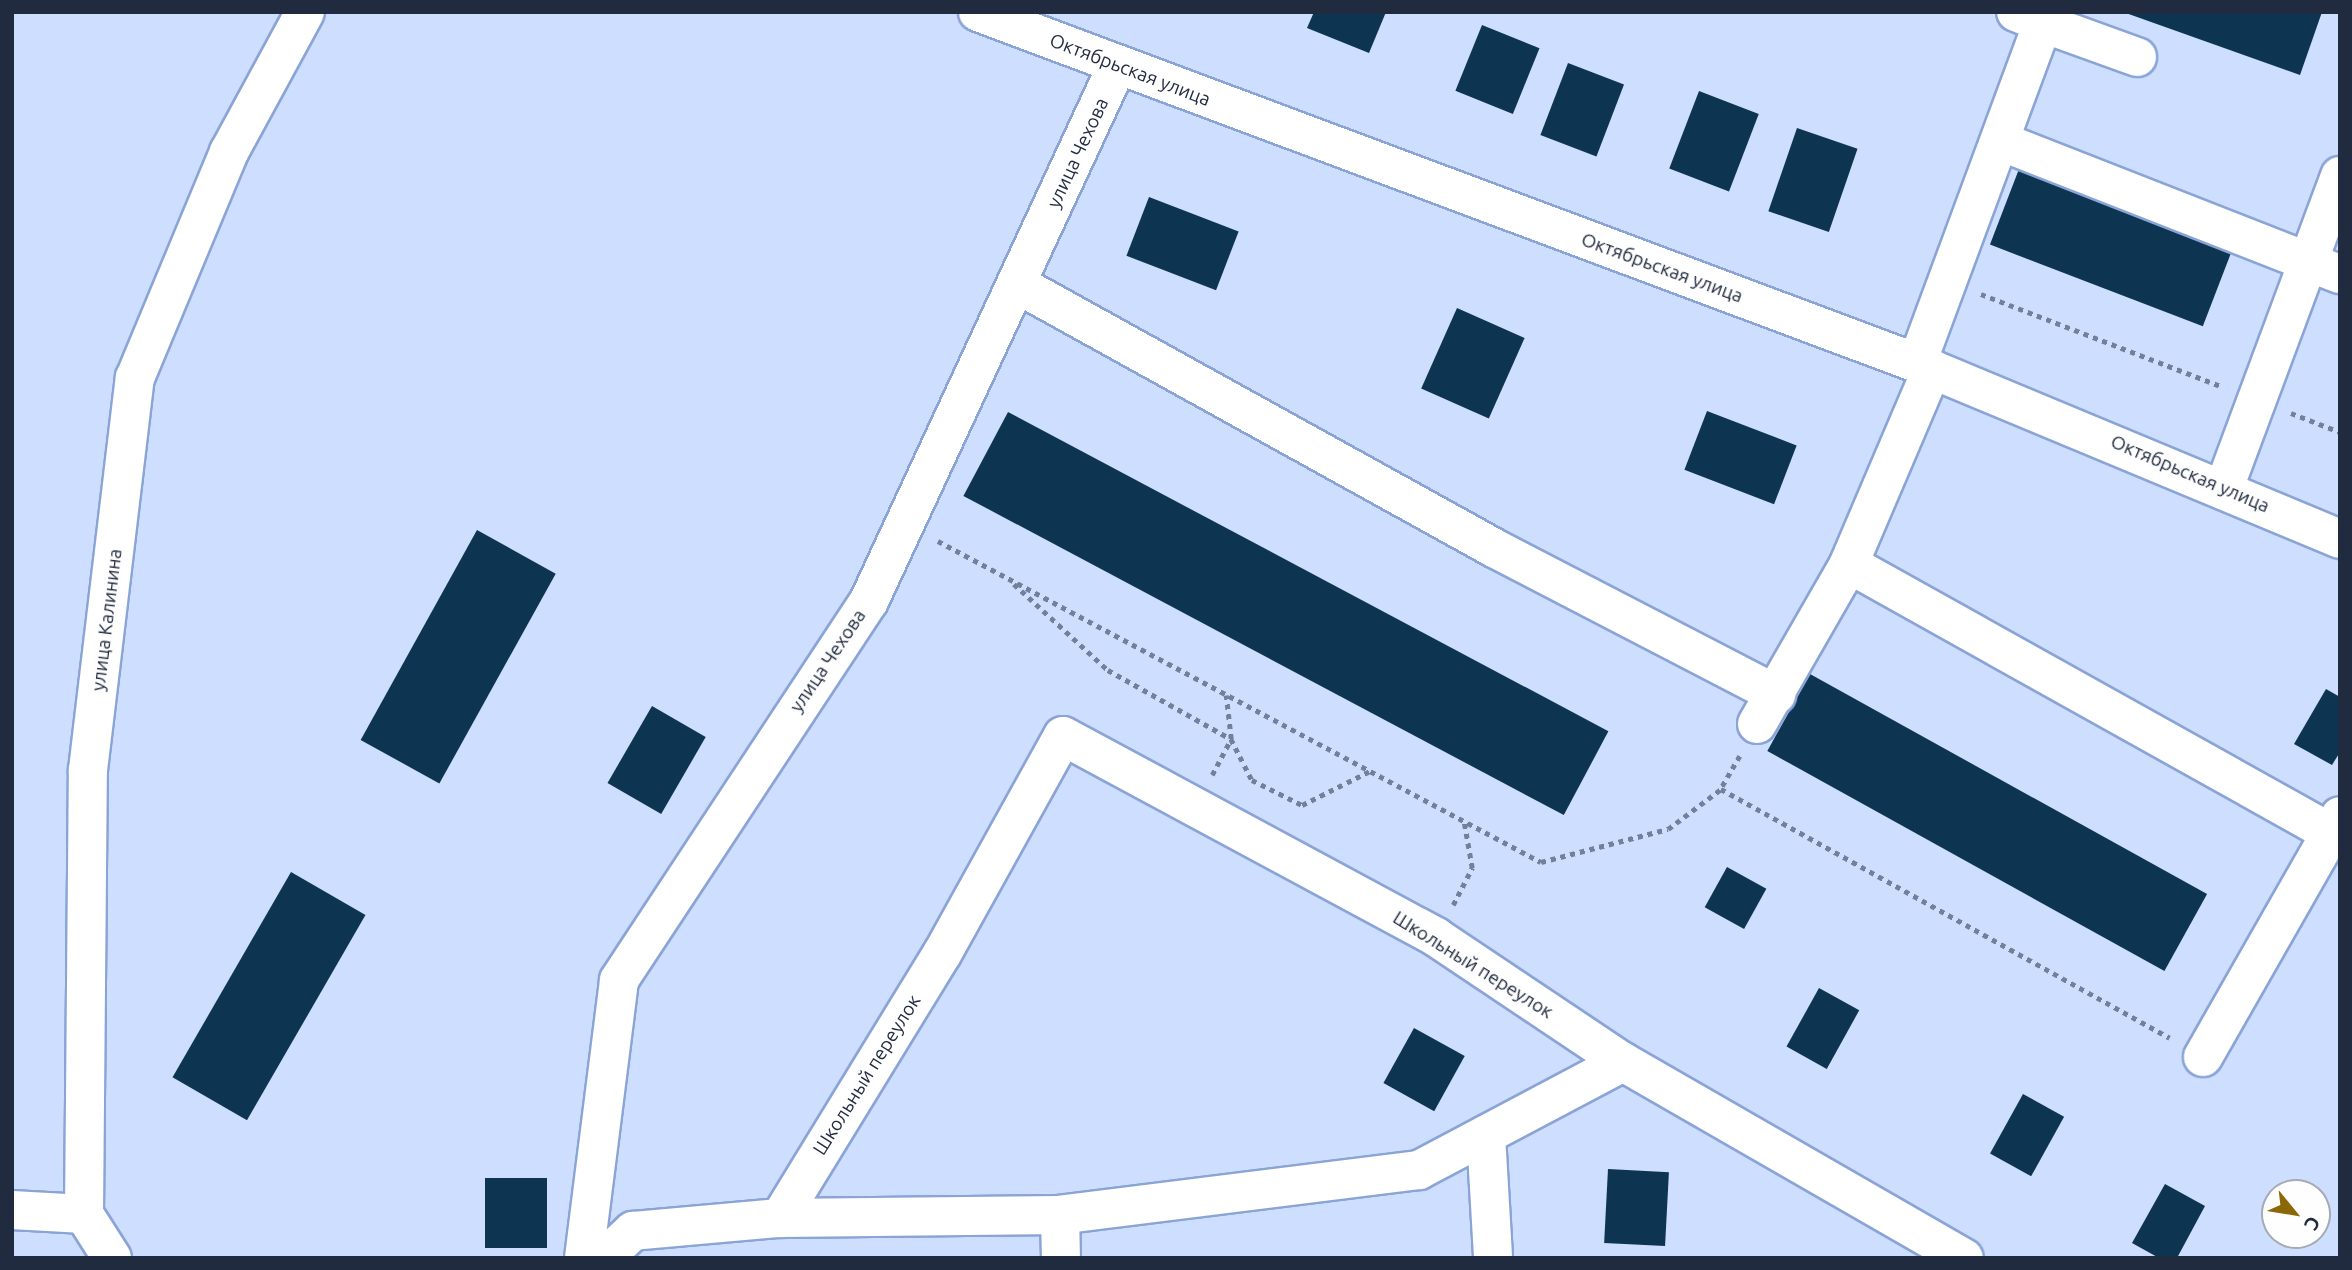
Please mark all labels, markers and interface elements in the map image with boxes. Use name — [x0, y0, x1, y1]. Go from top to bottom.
street label: Октябрьская улица — [1046, 29, 1214, 111]
street label: улица Чехова — [1042, 94, 1114, 212]
street label: Октябрьская улица — [1578, 228, 1746, 308]
street label: Октябрьская улица — [2107, 430, 2273, 518]
street label: улица Калинина — [87, 548, 127, 692]
street label: улица Чехова — [785, 605, 871, 717]
street label: Школьный переулок — [1389, 906, 1557, 1024]
street label: Школьный переулок — [808, 991, 926, 1159]
north arrow — [2261, 1179, 2331, 1249]
text: С — [2300, 1213, 2325, 1234]

